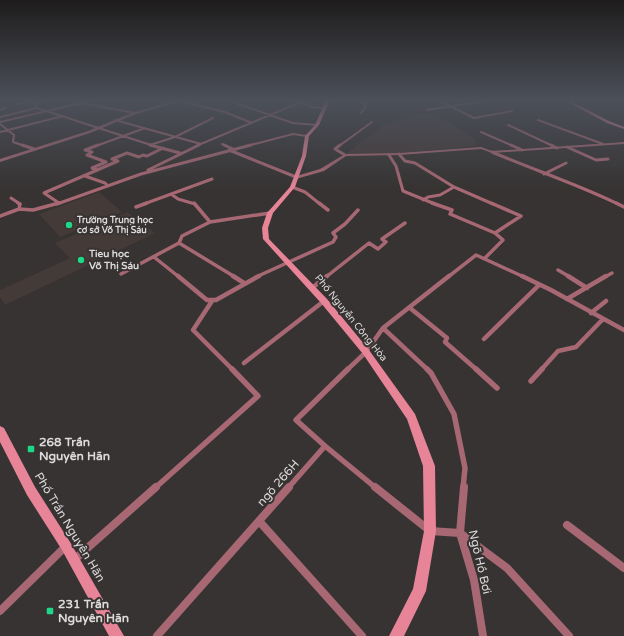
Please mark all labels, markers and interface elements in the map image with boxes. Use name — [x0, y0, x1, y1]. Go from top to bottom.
place label: Trường Trung học cơ sở Võ Thị Sáu — [76, 215, 153, 236]
marker: Trường Trung học cơ sở Võ Thị Sáu — [64, 220, 74, 230]
place label: Tieu học Võ Thị Sáu — [88, 248, 139, 272]
marker: Tieu học Võ Thị Sáu — [76, 255, 86, 265]
street label: Phố Nguyễn Công Hòa — [312, 272, 390, 364]
place label: 268 Trần Nguyên Hãn — [39, 435, 110, 464]
marker: 268 Trần Nguyên Hãn — [26, 444, 36, 454]
street label: ngõ 266H — [254, 457, 302, 509]
street label: Phố Trần Nguyên Hãn — [32, 470, 108, 584]
street label: Ngõ Hồ Bơi — [466, 529, 494, 595]
place label: 231 Trần Nguyên Hãn — [58, 597, 129, 626]
marker: 231 Trần Nguyên Hãn — [45, 606, 55, 616]

